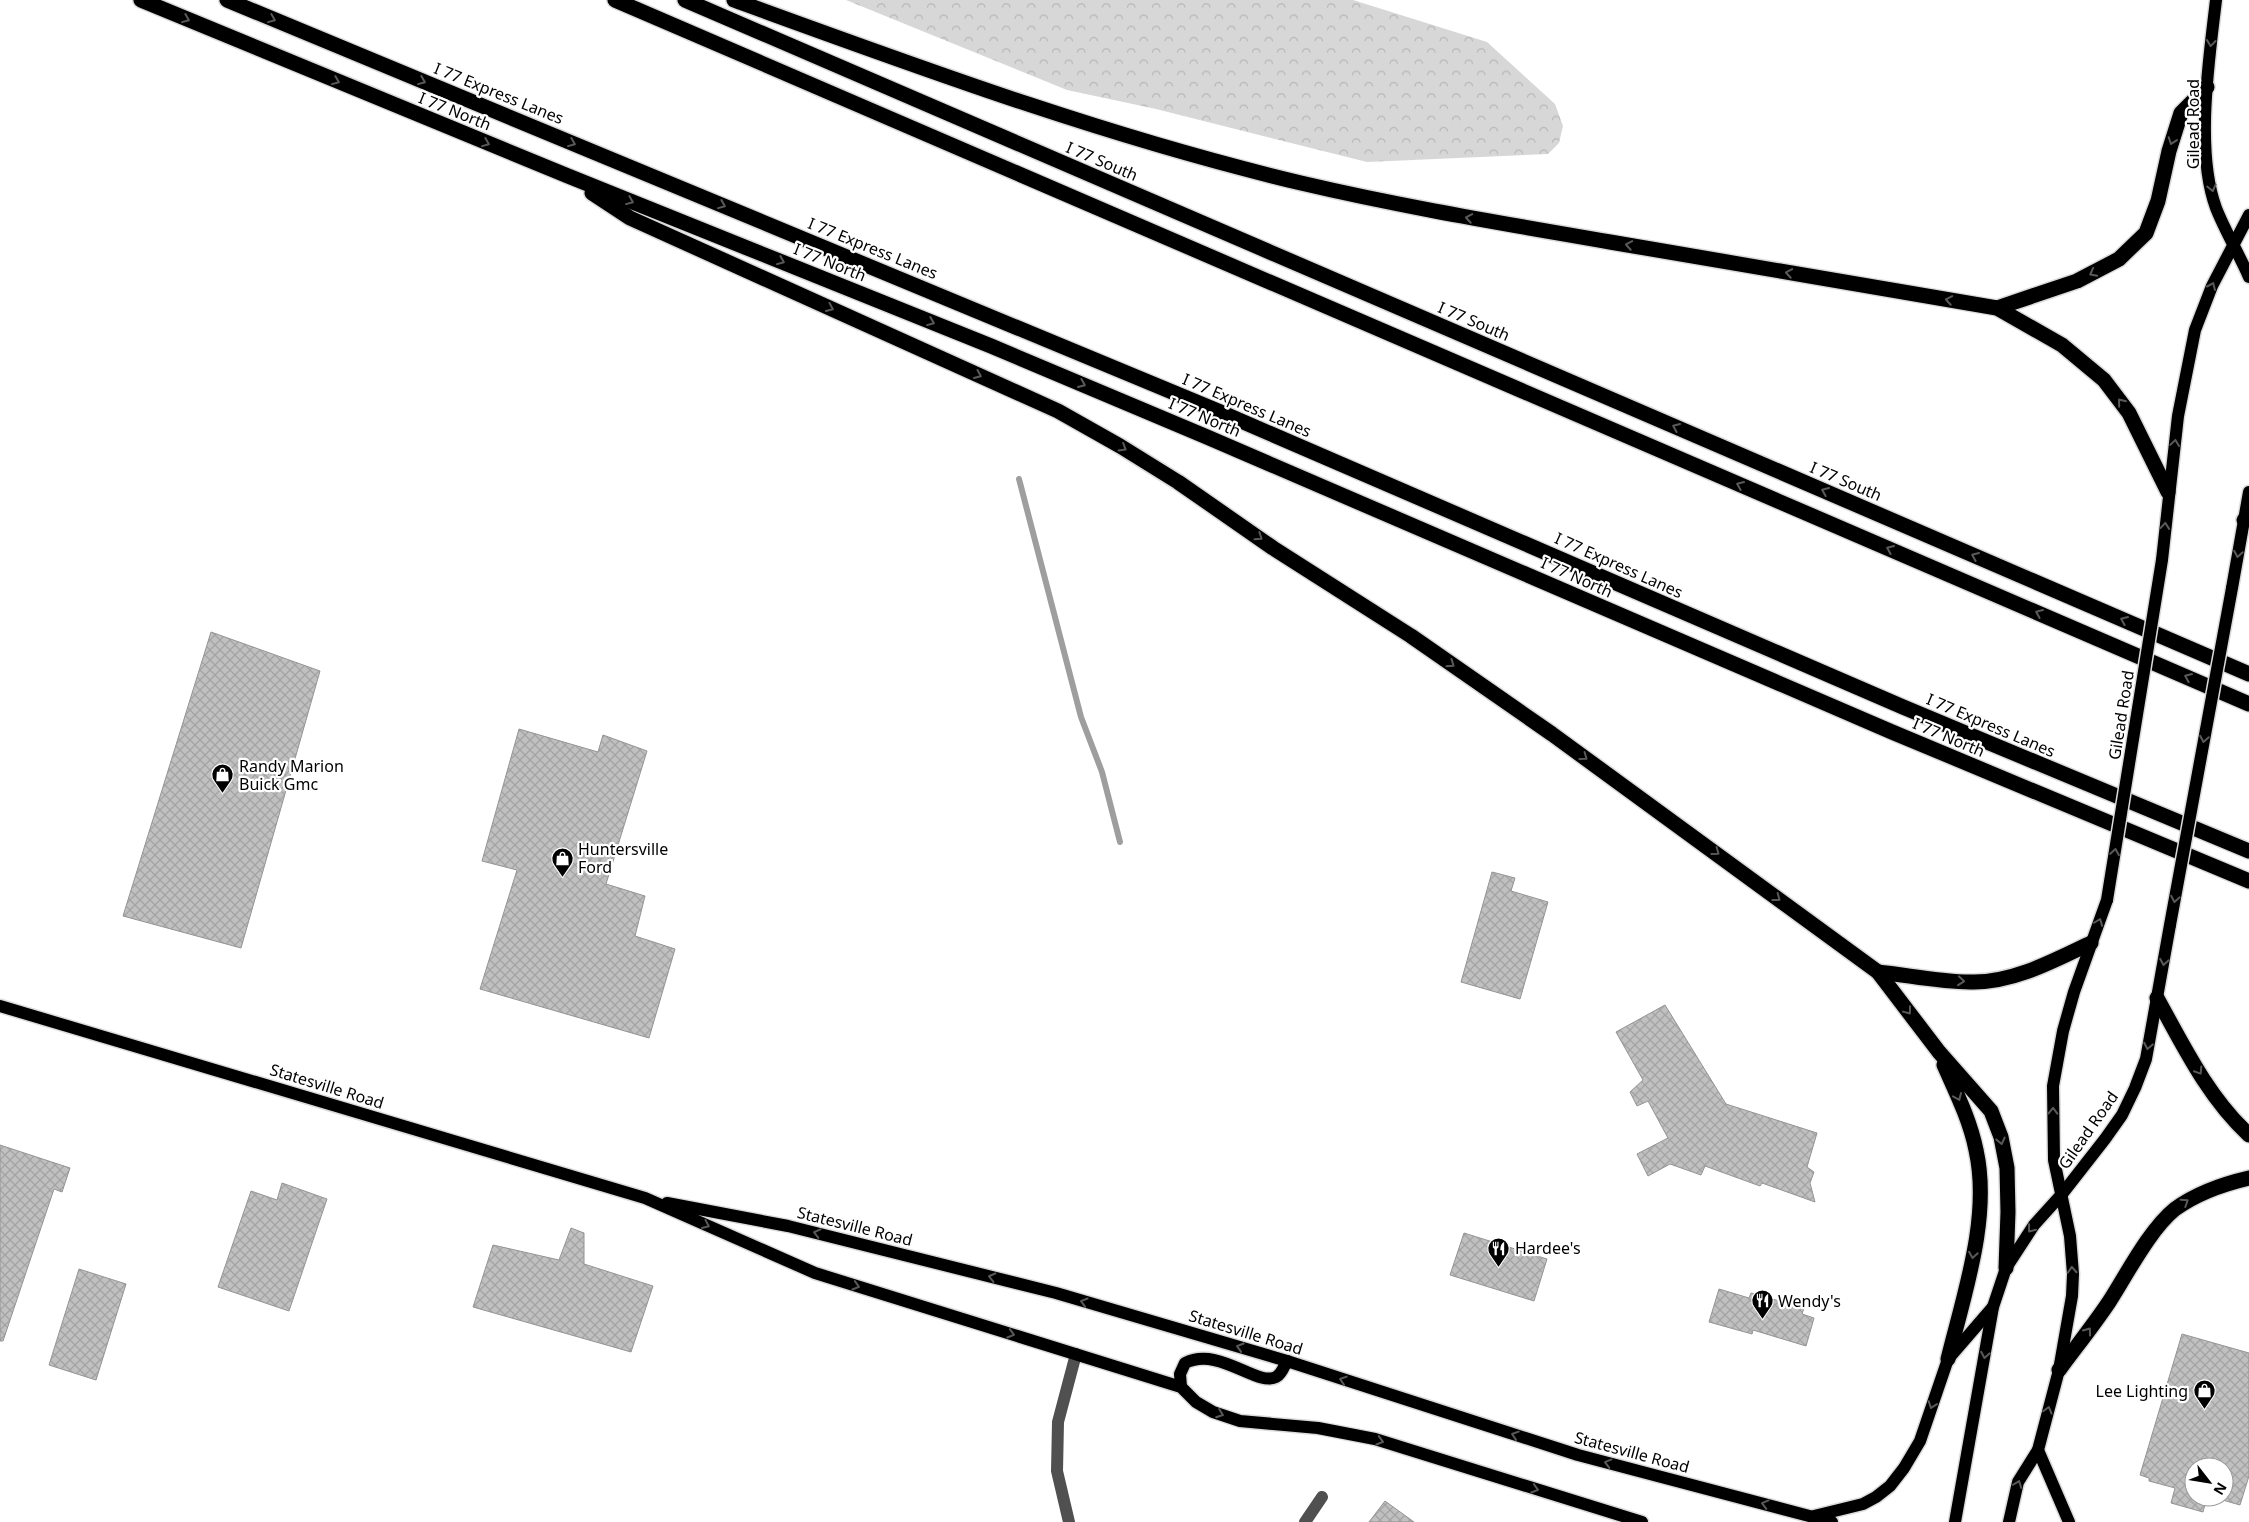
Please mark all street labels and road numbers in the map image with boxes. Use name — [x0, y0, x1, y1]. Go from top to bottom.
street label: I 77 Express Lanes — [431, 57, 567, 129]
street label: Gilead Road — [2182, 79, 2204, 169]
street label: I 77 North — [416, 87, 494, 135]
street label: I 77 South — [1063, 136, 1141, 186]
street label: I 77 Express Lanes — [805, 212, 941, 284]
street label: I 77 North — [791, 238, 869, 286]
street label: I 77 South — [1435, 296, 1513, 346]
street label: I 77 Express Lanes — [1179, 368, 1315, 442]
street label: I 77 North — [1166, 392, 1244, 442]
street label: I 77 South — [1807, 456, 1885, 506]
street label: I 77 Express Lanes — [1551, 527, 1687, 603]
street label: I 77 North — [1538, 551, 1616, 603]
street label: Gilead Road — [2103, 669, 2139, 761]
street label: I 77 Express Lanes — [1923, 688, 2059, 762]
street label: I 77 North — [1910, 712, 1988, 762]
street label: Statesville Road — [267, 1058, 387, 1114]
street label: Gilead Road — [2053, 1087, 2123, 1173]
street label: Statesville Road — [795, 1201, 915, 1251]
street label: Statesville Road — [1186, 1304, 1306, 1360]
street label: Statesville Road — [1572, 1426, 1692, 1478]

